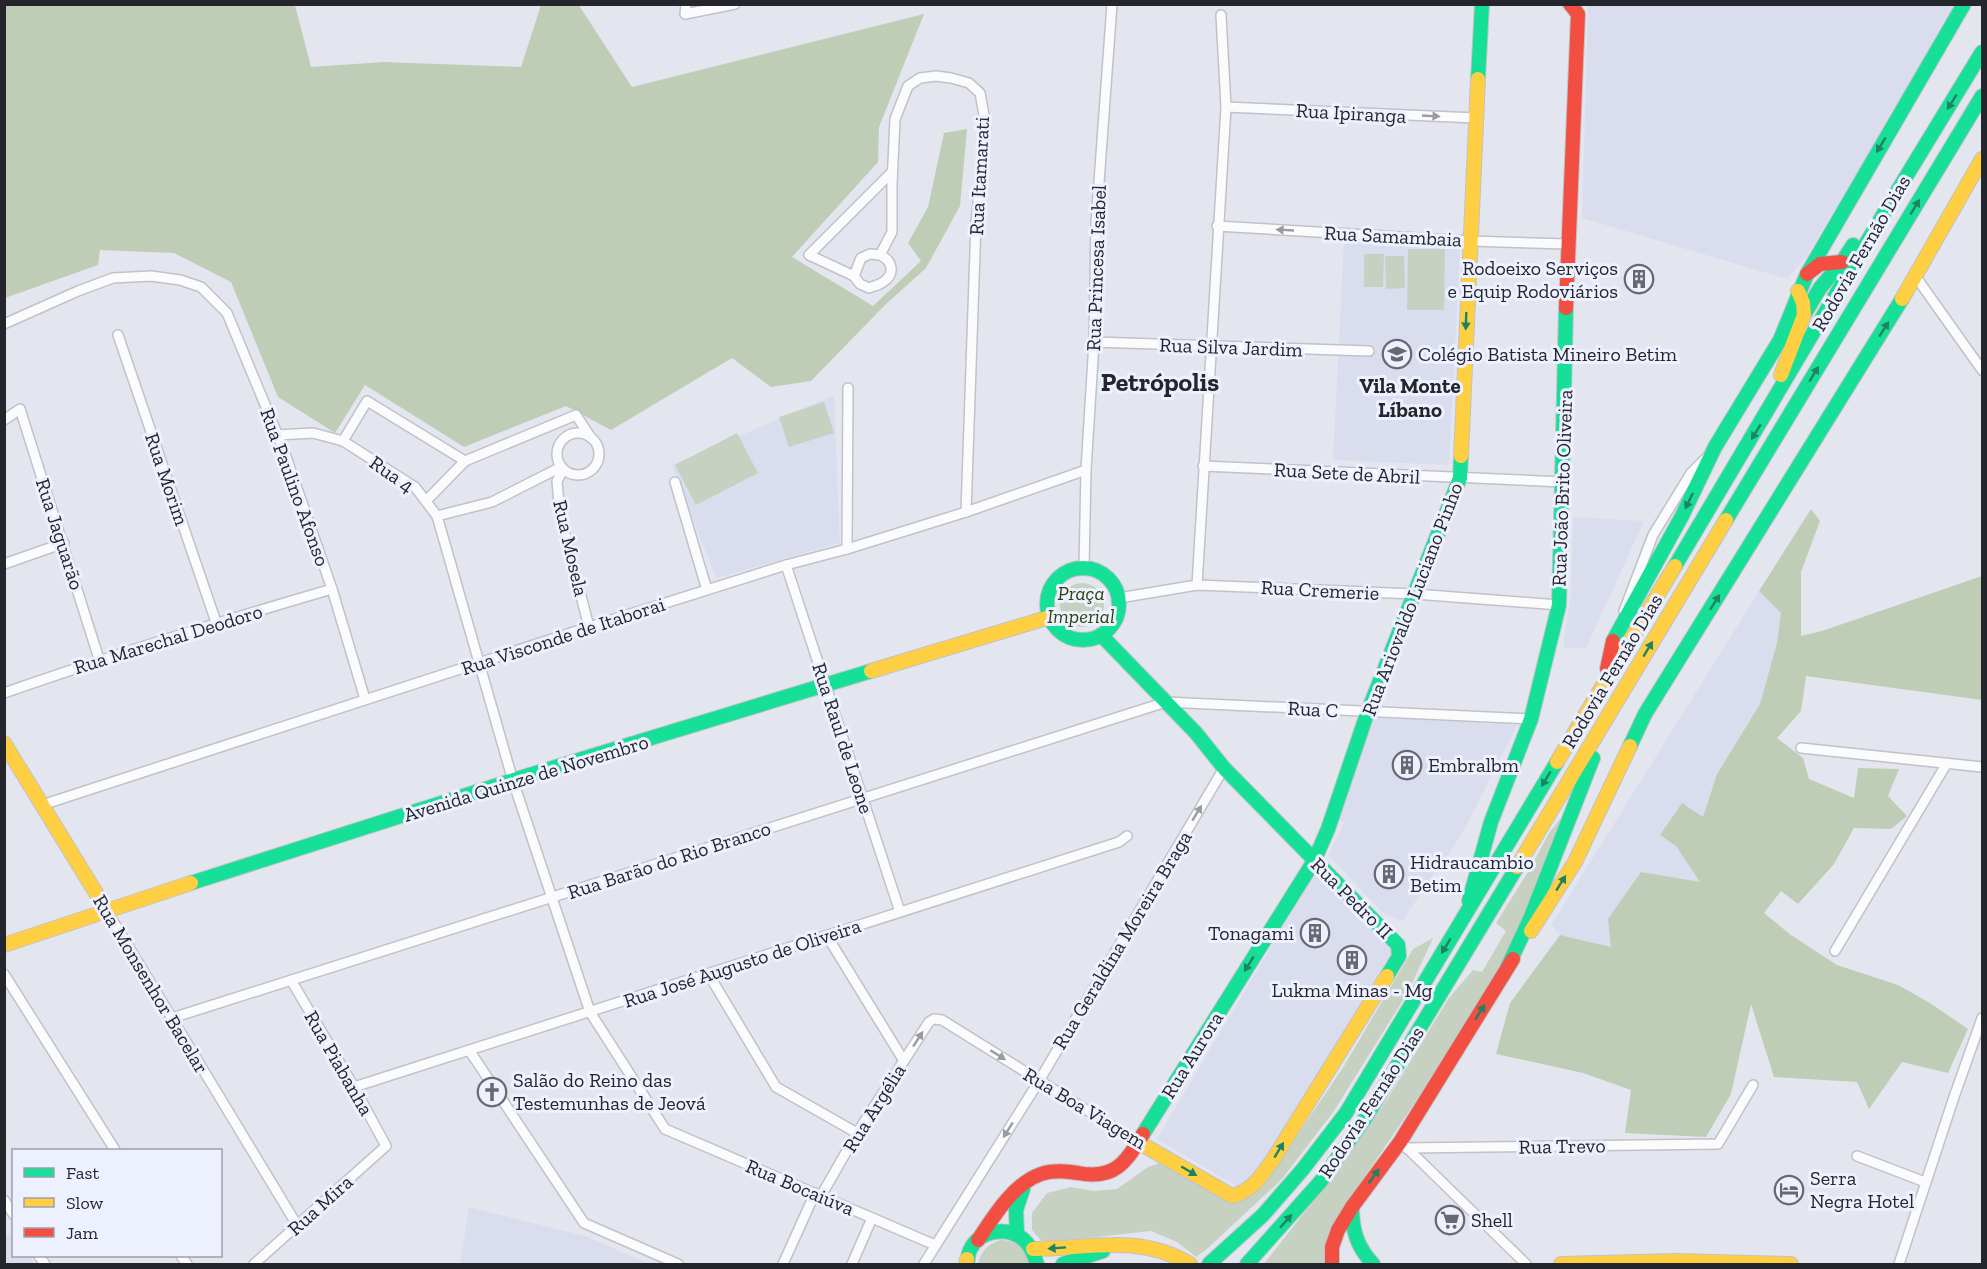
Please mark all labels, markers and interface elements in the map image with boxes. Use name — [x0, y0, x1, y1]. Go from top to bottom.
one-way arrow — [1946, 94, 1957, 110]
street label: Rua Ipiranga — [1295, 98, 1407, 128]
one-way arrow — [1421, 112, 1440, 121]
street label: Rua Itamarati — [964, 116, 994, 236]
one-way arrow — [1875, 137, 1886, 153]
street label: Rodovia Fernão Dias — [1807, 171, 1915, 335]
street label: Rua Princesa Isabel — [1081, 184, 1111, 352]
one-way arrow — [1910, 199, 1921, 215]
street label: Rua Samambaia — [1324, 220, 1463, 252]
one-way arrow — [1276, 225, 1295, 235]
place label: Rodoeixo Serviços e Equip Rodoviários — [1448, 256, 1618, 303]
building icon: Rodoeixo Serviços e Equip Rodoviários — [1623, 263, 1655, 295]
one-way arrow — [1462, 311, 1471, 330]
one-way arrow — [1878, 321, 1889, 337]
street label: Rua Silva Jardim — [1159, 333, 1304, 362]
school or university icon: Colégio Batista Mineiro Betim — [1381, 338, 1413, 370]
place label: Colégio Batista Mineiro Betim — [1418, 342, 1678, 366]
district label: Petrópolis — [1101, 366, 1219, 398]
one-way arrow — [1809, 366, 1820, 382]
district label: Vila Monte Líbano — [1359, 373, 1461, 422]
street label: Rua João Brito Oliveira — [1547, 389, 1577, 587]
street label: Rua Paulino Afonso — [255, 405, 335, 569]
one-way arrow — [1750, 424, 1761, 440]
street label: Rua Morim — [140, 429, 194, 529]
street label: Rua 4 — [365, 450, 419, 498]
street label: Rua Sete de Abril — [1273, 457, 1421, 489]
street label: Rua Jaguarão — [31, 475, 89, 593]
street label: Rua Ariovaldo Luciano Pinho — [1356, 479, 1468, 719]
one-way arrow — [1685, 493, 1694, 510]
street label: Rua Mosela — [548, 497, 594, 599]
street label: Rua Cremerie — [1260, 575, 1380, 605]
park label: Praça Imperial — [1047, 581, 1115, 628]
street label: Rodovia Fernão Dias — [1556, 589, 1668, 753]
street label: Rua Visconde de Itaborai — [458, 592, 668, 680]
one-way arrow — [1709, 594, 1720, 610]
street label: Rua Marechal Deodoro — [71, 599, 265, 679]
one-way arrow — [1643, 641, 1654, 657]
street label: Rua Raul de Leone — [807, 660, 879, 816]
street label: Rua C — [1287, 696, 1339, 722]
street label: Avenida Quinze de Novembro — [401, 729, 651, 827]
building icon: Embralbm — [1391, 749, 1423, 781]
place label: Embralbm — [1428, 753, 1520, 777]
one-way arrow — [1541, 771, 1552, 787]
one-way arrow — [1192, 804, 1202, 821]
street label: Rua Barão do Rio Branco — [564, 816, 774, 904]
street label: Rua Geraldina Moreira Braga — [1047, 826, 1197, 1054]
place label: Hidraucambio Betim — [1410, 850, 1534, 897]
street label: Rua Pedro II — [1306, 852, 1398, 944]
building icon: Hidraucambio Betim — [1373, 858, 1405, 890]
one-way arrow — [1555, 875, 1566, 891]
street label: Rua Monsenhor Bacelar — [88, 890, 214, 1078]
street label: Rua José Augusto de Oliveira — [620, 913, 864, 1013]
building icon: Tonagami — [1299, 917, 1331, 949]
place label: Tonagami — [1208, 921, 1294, 945]
one-way arrow — [1440, 938, 1451, 954]
building icon: Lukma Minas - Mg — [1336, 944, 1368, 976]
one-way arrow — [1244, 956, 1255, 972]
place label: Lukma Minas - Mg — [1271, 978, 1433, 1002]
one-way arrow — [1474, 1004, 1485, 1020]
street label: Rua Piabanha — [299, 1006, 379, 1120]
street label: Rua Aurora — [1156, 1007, 1228, 1103]
street label: Rodovia Fernão Dias — [1313, 1022, 1429, 1182]
one-way arrow — [912, 1031, 923, 1047]
one-way arrow — [990, 1049, 1006, 1060]
street label: Rua Argélia — [837, 1059, 911, 1157]
street label: Rua Boa Viagem — [1019, 1062, 1151, 1154]
place label: Salão do Reino das Testemunhas de Jeová — [513, 1068, 706, 1115]
church icon: Salão do Reino das Testemunhas de Jeová — [476, 1076, 508, 1108]
one-way arrow — [1003, 1122, 1014, 1138]
street label: Rua Trevo — [1518, 1133, 1606, 1159]
one-way arrow — [1273, 1142, 1284, 1158]
legend — [12, 1149, 222, 1257]
street label: Rua Bocaiúva — [742, 1153, 858, 1221]
text: Fast — [66, 1162, 99, 1184]
one-way arrow — [1181, 1166, 1198, 1176]
place label: Serra Negra Hotel — [1810, 1166, 1914, 1213]
street label: Rua Mira — [283, 1169, 358, 1240]
one-way arrow — [1368, 1169, 1380, 1185]
hotel icon: Serra Negra Hotel — [1773, 1174, 1805, 1206]
text: Slow — [66, 1192, 103, 1214]
supermarket icon: Shell — [1434, 1204, 1466, 1236]
place label: Shell — [1471, 1208, 1513, 1232]
one-way arrow — [1279, 1214, 1292, 1229]
text: Jam — [66, 1222, 98, 1244]
one-way arrow — [1048, 1244, 1067, 1253]

